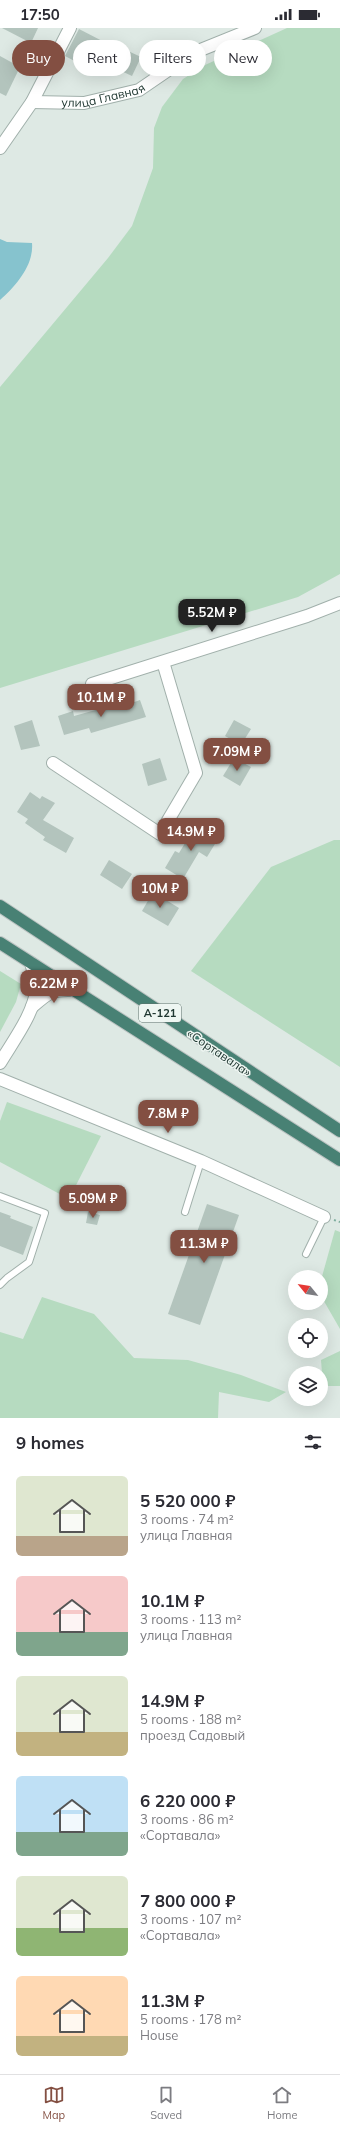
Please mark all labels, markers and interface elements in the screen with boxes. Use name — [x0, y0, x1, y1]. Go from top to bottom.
text: 17:50 — [20, 5, 60, 24]
chip: Buy — [12, 40, 65, 76]
chip: Rent — [73, 40, 131, 76]
chip: Filters — [139, 40, 206, 76]
chip: New — [214, 40, 272, 76]
street label: улица Главная — [61, 80, 148, 110]
pin: 5.52M ₽ — [175, 599, 249, 633]
text: 5.52M ₽ — [187, 604, 237, 620]
pin: 10.1M ₽ — [64, 684, 138, 718]
text: 10.1M ₽ — [76, 689, 126, 705]
pin: 7.09M ₽ — [200, 738, 274, 772]
text: 7.09M ₽ — [212, 743, 262, 759]
pin: 14.9M ₽ — [154, 818, 228, 852]
text: 14.9M ₽ — [166, 823, 216, 839]
pin: 10M ₽ — [132, 875, 188, 909]
text: 10M ₽ — [141, 880, 179, 896]
pin: 6.22M ₽ — [17, 970, 91, 1004]
text: 6.22M ₽ — [29, 975, 79, 991]
road number: А-121 — [139, 1004, 181, 1022]
street label: «Сортавала» — [184, 1026, 255, 1080]
pin: 7.8M ₽ — [135, 1100, 201, 1134]
text: 7.8M ₽ — [147, 1105, 189, 1121]
pin: 5.09M ₽ — [56, 1185, 130, 1219]
text: 5.09M ₽ — [68, 1190, 118, 1206]
pin: 11.3M ₽ — [167, 1230, 241, 1264]
text: 11.3M ₽ — [179, 1235, 229, 1251]
north arrow — [288, 1270, 328, 1310]
map controls — [288, 1270, 328, 1406]
button: locate — [288, 1318, 328, 1358]
button: layers — [288, 1366, 328, 1406]
icon: filters — [302, 1431, 324, 1453]
text: 9 homes — [16, 1432, 84, 1453]
text: 5 520 000 ₽ — [140, 1490, 236, 1511]
icon: home — [48, 1492, 96, 1540]
text: 3 rooms · 74 m² — [140, 1511, 234, 1527]
text: улица Главная — [140, 1527, 232, 1543]
text: 10.1M ₽ — [140, 1590, 204, 1611]
icon: home — [48, 1592, 96, 1640]
text: 3 rooms · 113 m² — [140, 1611, 241, 1627]
text: улица Главная — [140, 1627, 232, 1643]
text: 14.9M ₽ — [140, 1690, 204, 1711]
icon: home — [48, 1692, 96, 1740]
text: 5 rooms · 188 m² — [140, 1711, 241, 1727]
text: проезд Садовый — [140, 1727, 245, 1743]
text: 6 220 000 ₽ — [140, 1790, 236, 1811]
icon: home — [48, 1792, 96, 1840]
text: 3 rooms · 86 m² — [140, 1811, 234, 1827]
text: «Сортавала» — [140, 1827, 220, 1843]
text: 7 800 000 ₽ — [140, 1890, 236, 1911]
icon: home — [48, 1892, 96, 1940]
text: 3 rooms · 107 m² — [140, 1911, 241, 1927]
text: «Сортавала» — [140, 1927, 220, 1943]
text: 11.3M ₽ — [140, 1990, 204, 2011]
icon: home — [48, 1992, 96, 2040]
text: 5 rooms · 178 m² — [140, 2011, 241, 2027]
text: House — [140, 2027, 178, 2043]
tab: Map — [43, 2084, 65, 2122]
tab: Saved — [150, 2084, 182, 2122]
tab: Home — [267, 2084, 297, 2122]

